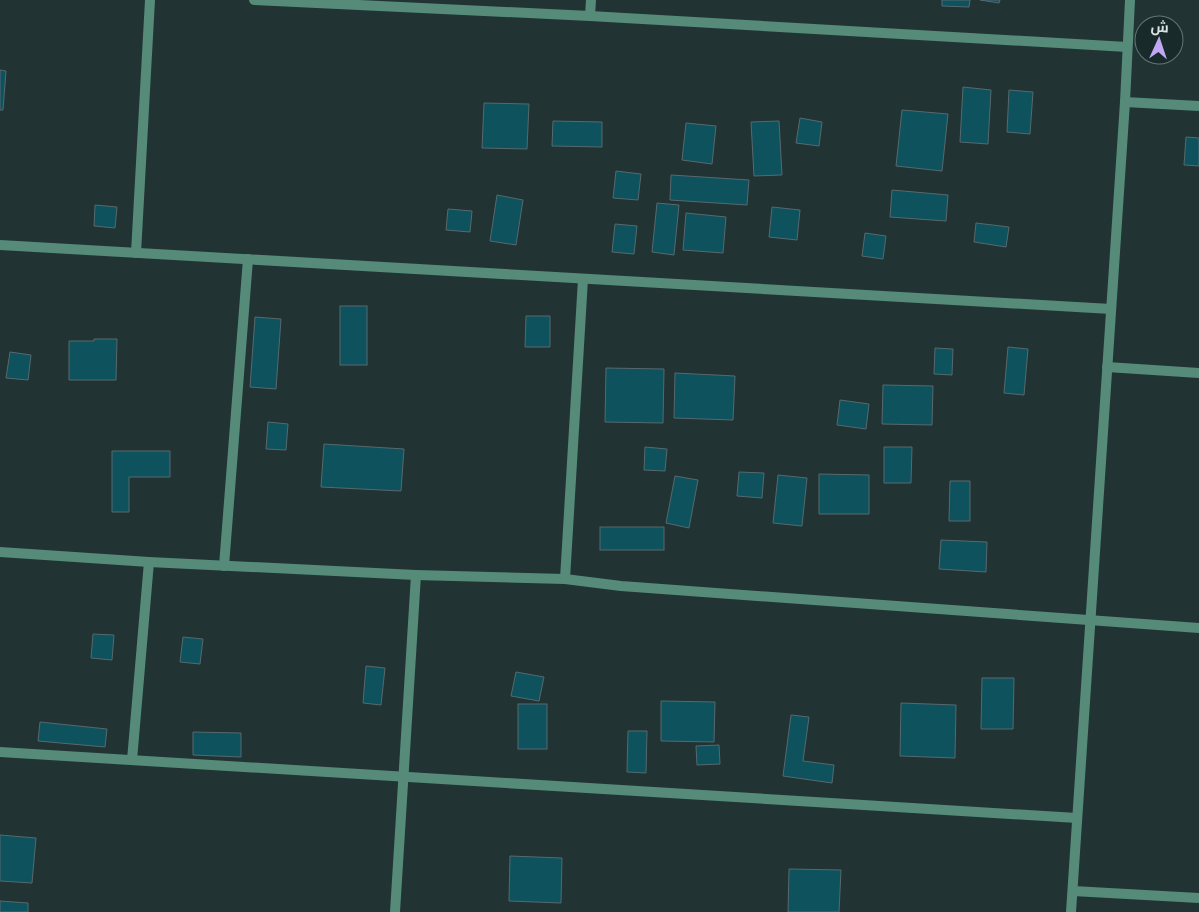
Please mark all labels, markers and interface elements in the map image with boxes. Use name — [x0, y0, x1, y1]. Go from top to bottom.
north arrow — [1134, 15, 1184, 65]
text: ش — [1150, 18, 1169, 36]

